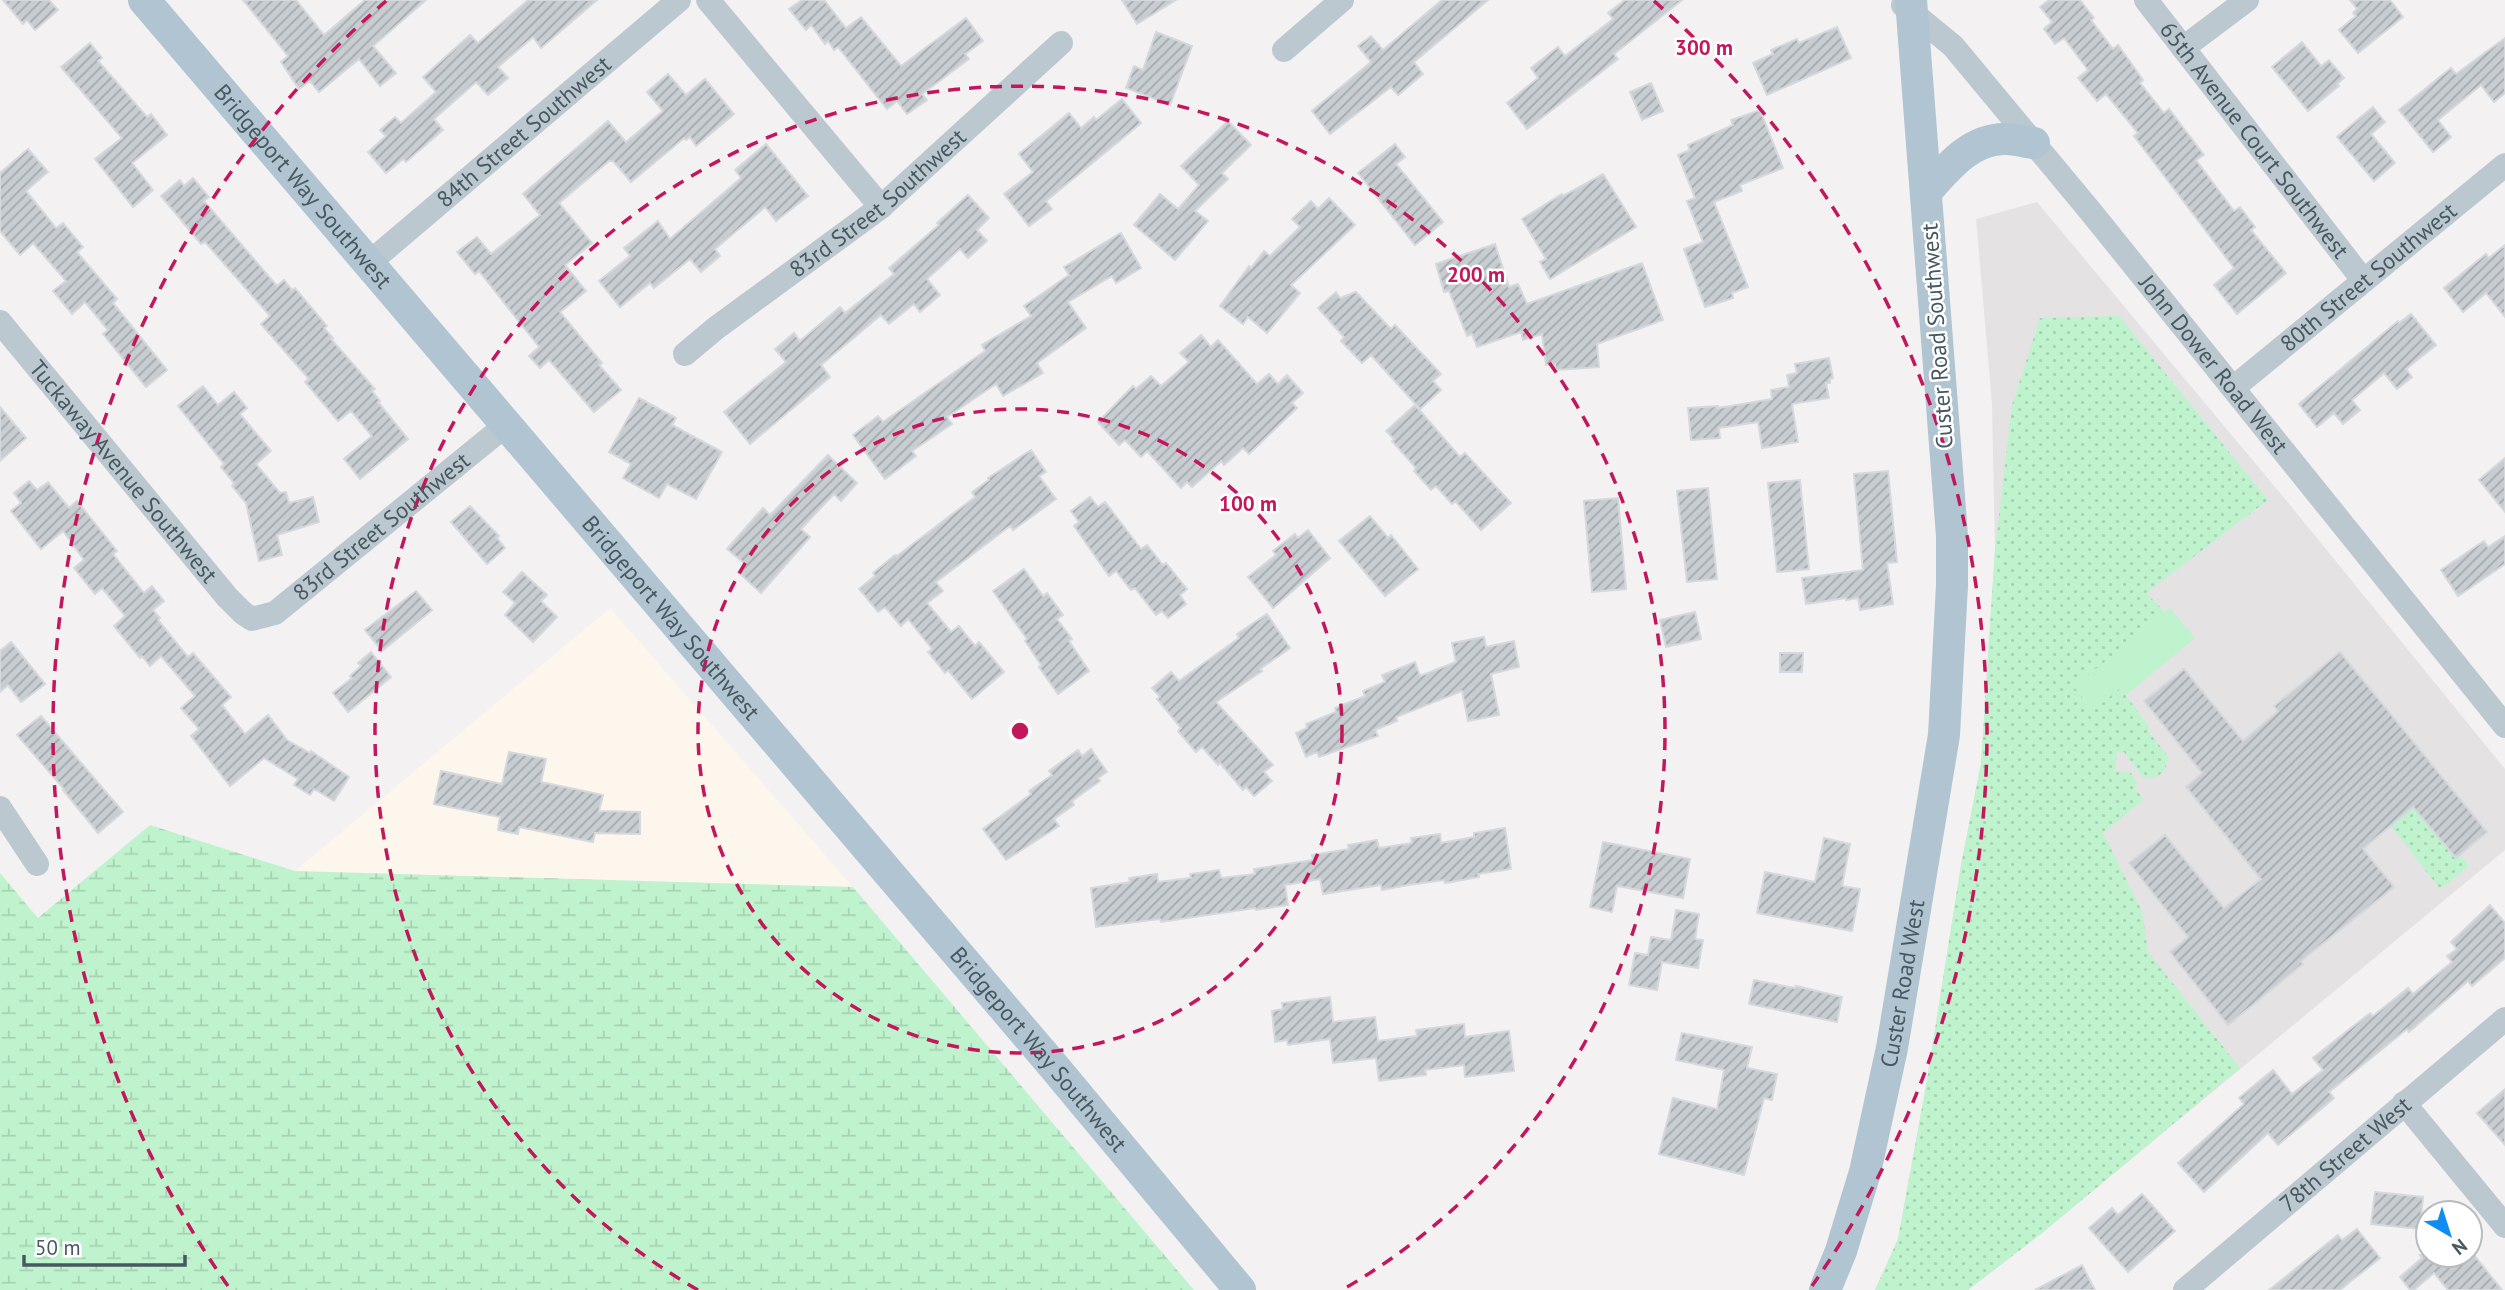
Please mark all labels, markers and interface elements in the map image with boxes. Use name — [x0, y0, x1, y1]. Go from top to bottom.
street label: 65th Avenue Court Southwest — [2154, 15, 2356, 264]
text: 300 m — [1675, 34, 1733, 61]
street label: 84th Street Southwest — [430, 49, 617, 213]
street label: Bridgeport Way Southwest — [208, 78, 399, 294]
street label: 83rd Street Southwest — [784, 122, 972, 283]
street label: 80th Street Southwest — [2274, 196, 2462, 358]
street label: Custer Road Southwest — [1914, 222, 1959, 450]
text: 200 m — [1447, 261, 1505, 288]
street label: John Dower Road West — [2133, 268, 2295, 459]
street label: Tuckaway Avenue Southwest — [23, 354, 224, 589]
street label: 83rd Street Southwest — [287, 445, 476, 607]
text: 100 m — [1219, 490, 1277, 517]
street label: Bridgeport Way Southwest — [576, 509, 767, 726]
centre of rings — [1008, 719, 1032, 743]
street label: Custer Road West — [1873, 897, 1930, 1070]
street label: Bridgeport Way Southwest — [944, 941, 1134, 1158]
street label: 78th Street West — [2273, 1090, 2417, 1218]
north arrow — [2414, 1199, 2484, 1269]
scale bar — [24, 1224, 186, 1268]
text: 50 m — [35, 1234, 81, 1261]
text: N — [2447, 1234, 2472, 1260]

